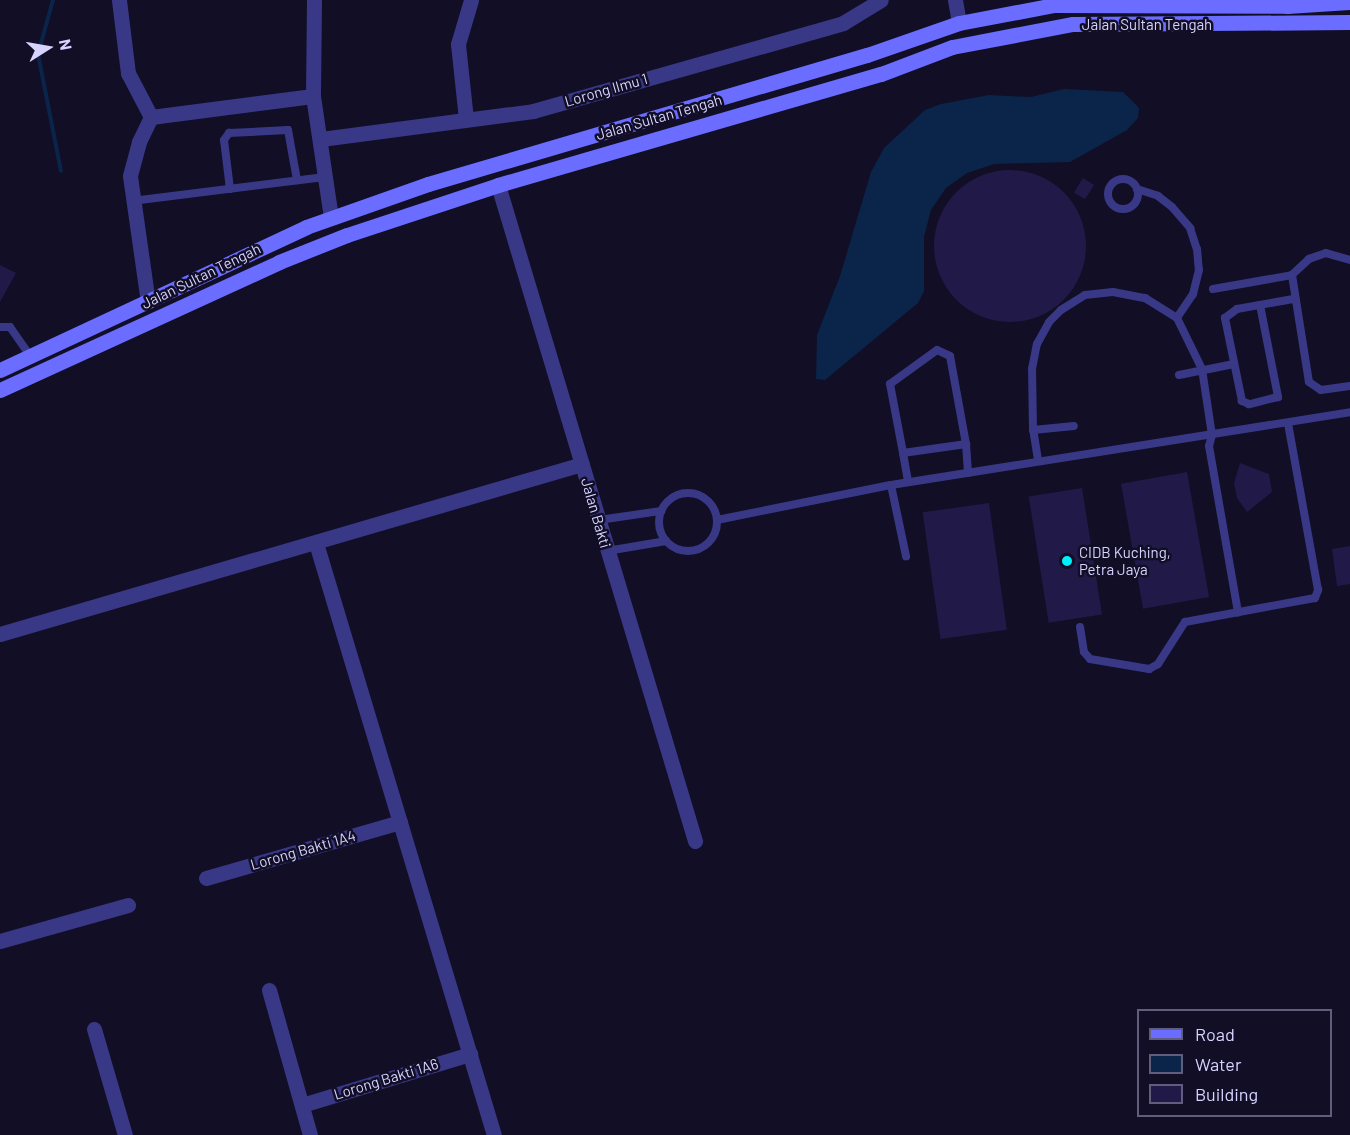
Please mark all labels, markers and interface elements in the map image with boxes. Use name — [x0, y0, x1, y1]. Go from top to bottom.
street label: Jalan Sultan Tengah — [1082, 16, 1212, 34]
north arrow — [18, 18, 78, 78]
text: N — [56, 37, 76, 51]
street label: Lorong Ilmu 1 — [562, 70, 650, 110]
street label: Jalan Sultan Tengah — [594, 90, 724, 144]
street label: Jalan Sultan Tengah — [138, 239, 264, 313]
street label: Jalan Bakti — [577, 476, 615, 550]
place label: CIDB Kuching, Petra Jaya — [1079, 543, 1171, 578]
marker: CIDB Kuching, Petra Jaya — [1060, 554, 1074, 568]
street label: Lorong Bakti 1A4 — [248, 826, 358, 874]
legend — [1137, 1009, 1332, 1117]
text: Road — [1195, 1023, 1235, 1045]
text: Water — [1195, 1053, 1242, 1075]
street label: Lorong Bakti 1A6 — [332, 1055, 440, 1103]
text: Building — [1195, 1083, 1258, 1105]

